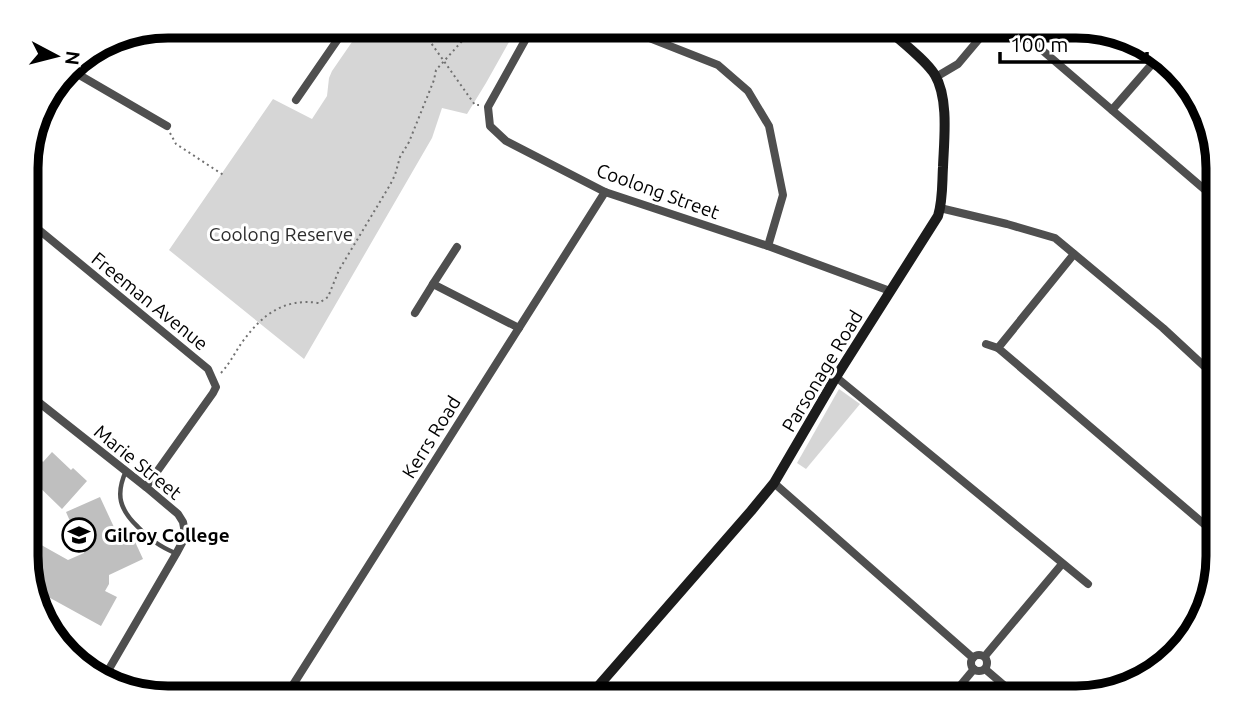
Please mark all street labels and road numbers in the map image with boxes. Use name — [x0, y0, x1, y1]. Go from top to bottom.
street label: Coolong Street — [594, 159, 723, 224]
street label: Freeman Avenue — [87, 247, 213, 355]
street label: Parsonage Road — [777, 306, 867, 436]
street label: Kerrs Road — [397, 392, 465, 482]
street label: Marie Street — [90, 420, 187, 504]

